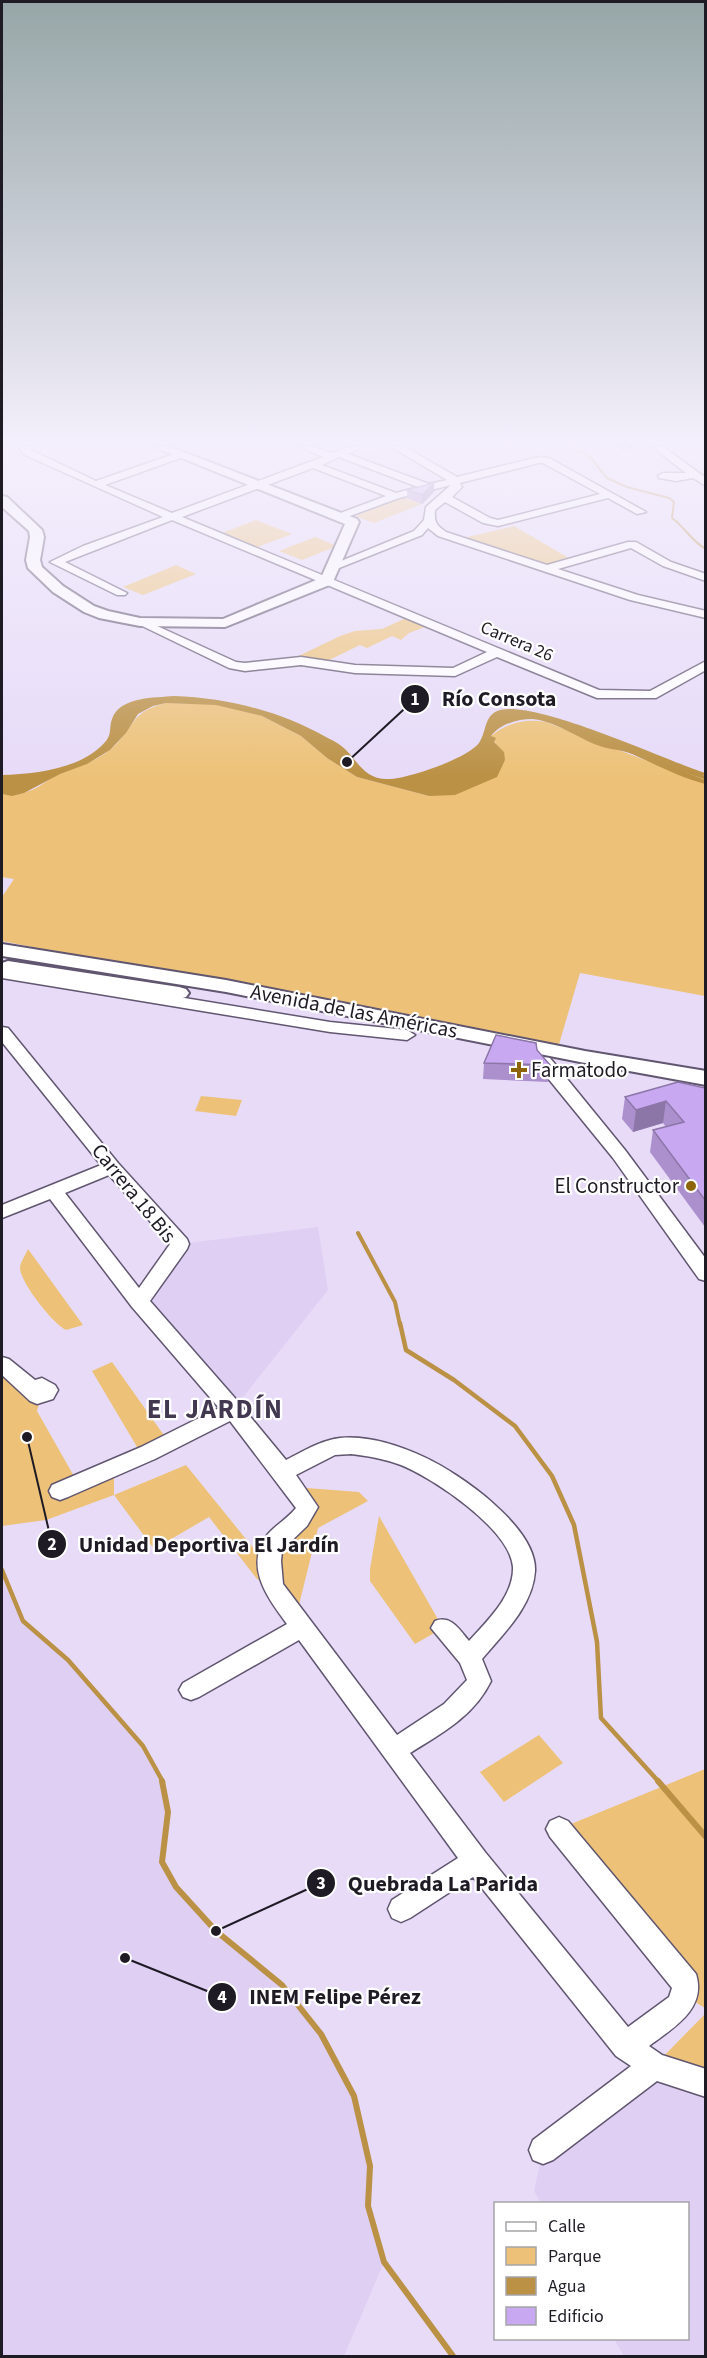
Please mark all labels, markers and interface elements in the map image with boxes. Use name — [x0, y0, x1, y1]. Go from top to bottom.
street label: Carrera 26 — [476, 615, 557, 668]
callout: Río Consota — [400, 679, 569, 719]
text: Río Consota — [442, 683, 556, 715]
text: 1 — [410, 687, 420, 712]
street label: Avenida de las Américas — [248, 976, 460, 1046]
place label: Farmatodo — [531, 1055, 627, 1085]
marker: Farmatodo — [512, 1063, 526, 1077]
street label: Carrera 18 Bis — [84, 1137, 184, 1249]
place label: El Constructor — [554, 1171, 680, 1201]
marker: El Constructor — [684, 1179, 698, 1193]
district label: EL JARDÍN — [147, 1390, 283, 1429]
callout: Unidad Deportiva El Jardín — [37, 1524, 351, 1564]
text: Unidad Deportiva El Jardín — [79, 1529, 339, 1561]
text: 2 — [47, 1532, 57, 1557]
callout: Quebrada La Parida — [306, 1863, 550, 1903]
text: Quebrada La Parida — [348, 1868, 538, 1900]
text: 3 — [316, 1871, 326, 1896]
callout: INEM Felipe Pérez — [207, 1977, 433, 2017]
text: INEM Felipe Pérez — [249, 1981, 421, 2013]
text: 4 — [217, 1985, 227, 2010]
legend — [494, 2202, 689, 2340]
text: Calle — [548, 2214, 586, 2239]
text: Parque — [548, 2244, 601, 2269]
text: Agua — [548, 2274, 586, 2299]
text: Edificio — [548, 2304, 604, 2329]

